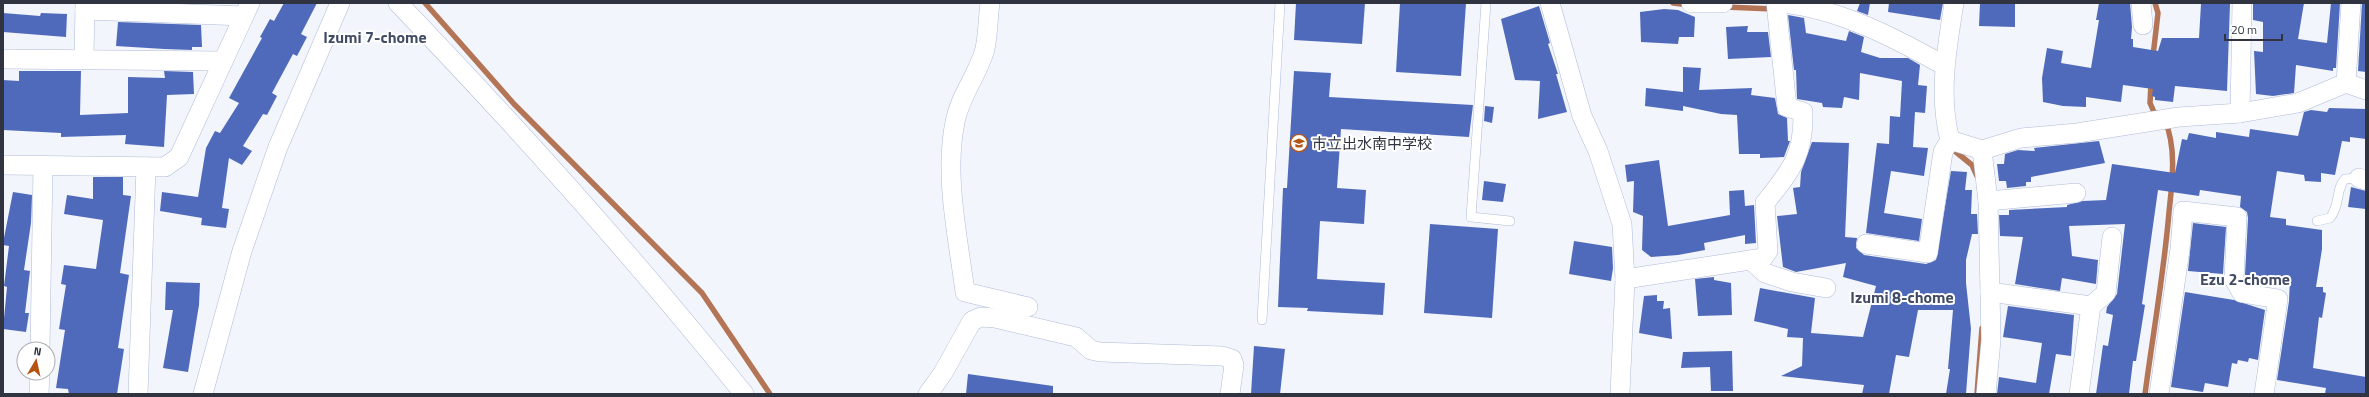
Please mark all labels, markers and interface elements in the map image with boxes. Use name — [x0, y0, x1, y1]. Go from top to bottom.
scale bar — [2225, 16, 2282, 42]
text: 20 m — [2231, 20, 2257, 39]
district label: Izumi 7-chome — [323, 25, 427, 49]
place label: 市立出水南中学校 — [1312, 132, 1432, 155]
school or university icon: 市立出水南中学校 — [1289, 133, 1309, 153]
district label: Ezu 2-chome — [2200, 267, 2290, 291]
district label: Izumi 8-chome — [1850, 285, 1954, 309]
north arrow — [16, 341, 56, 381]
text: N — [33, 343, 43, 360]

